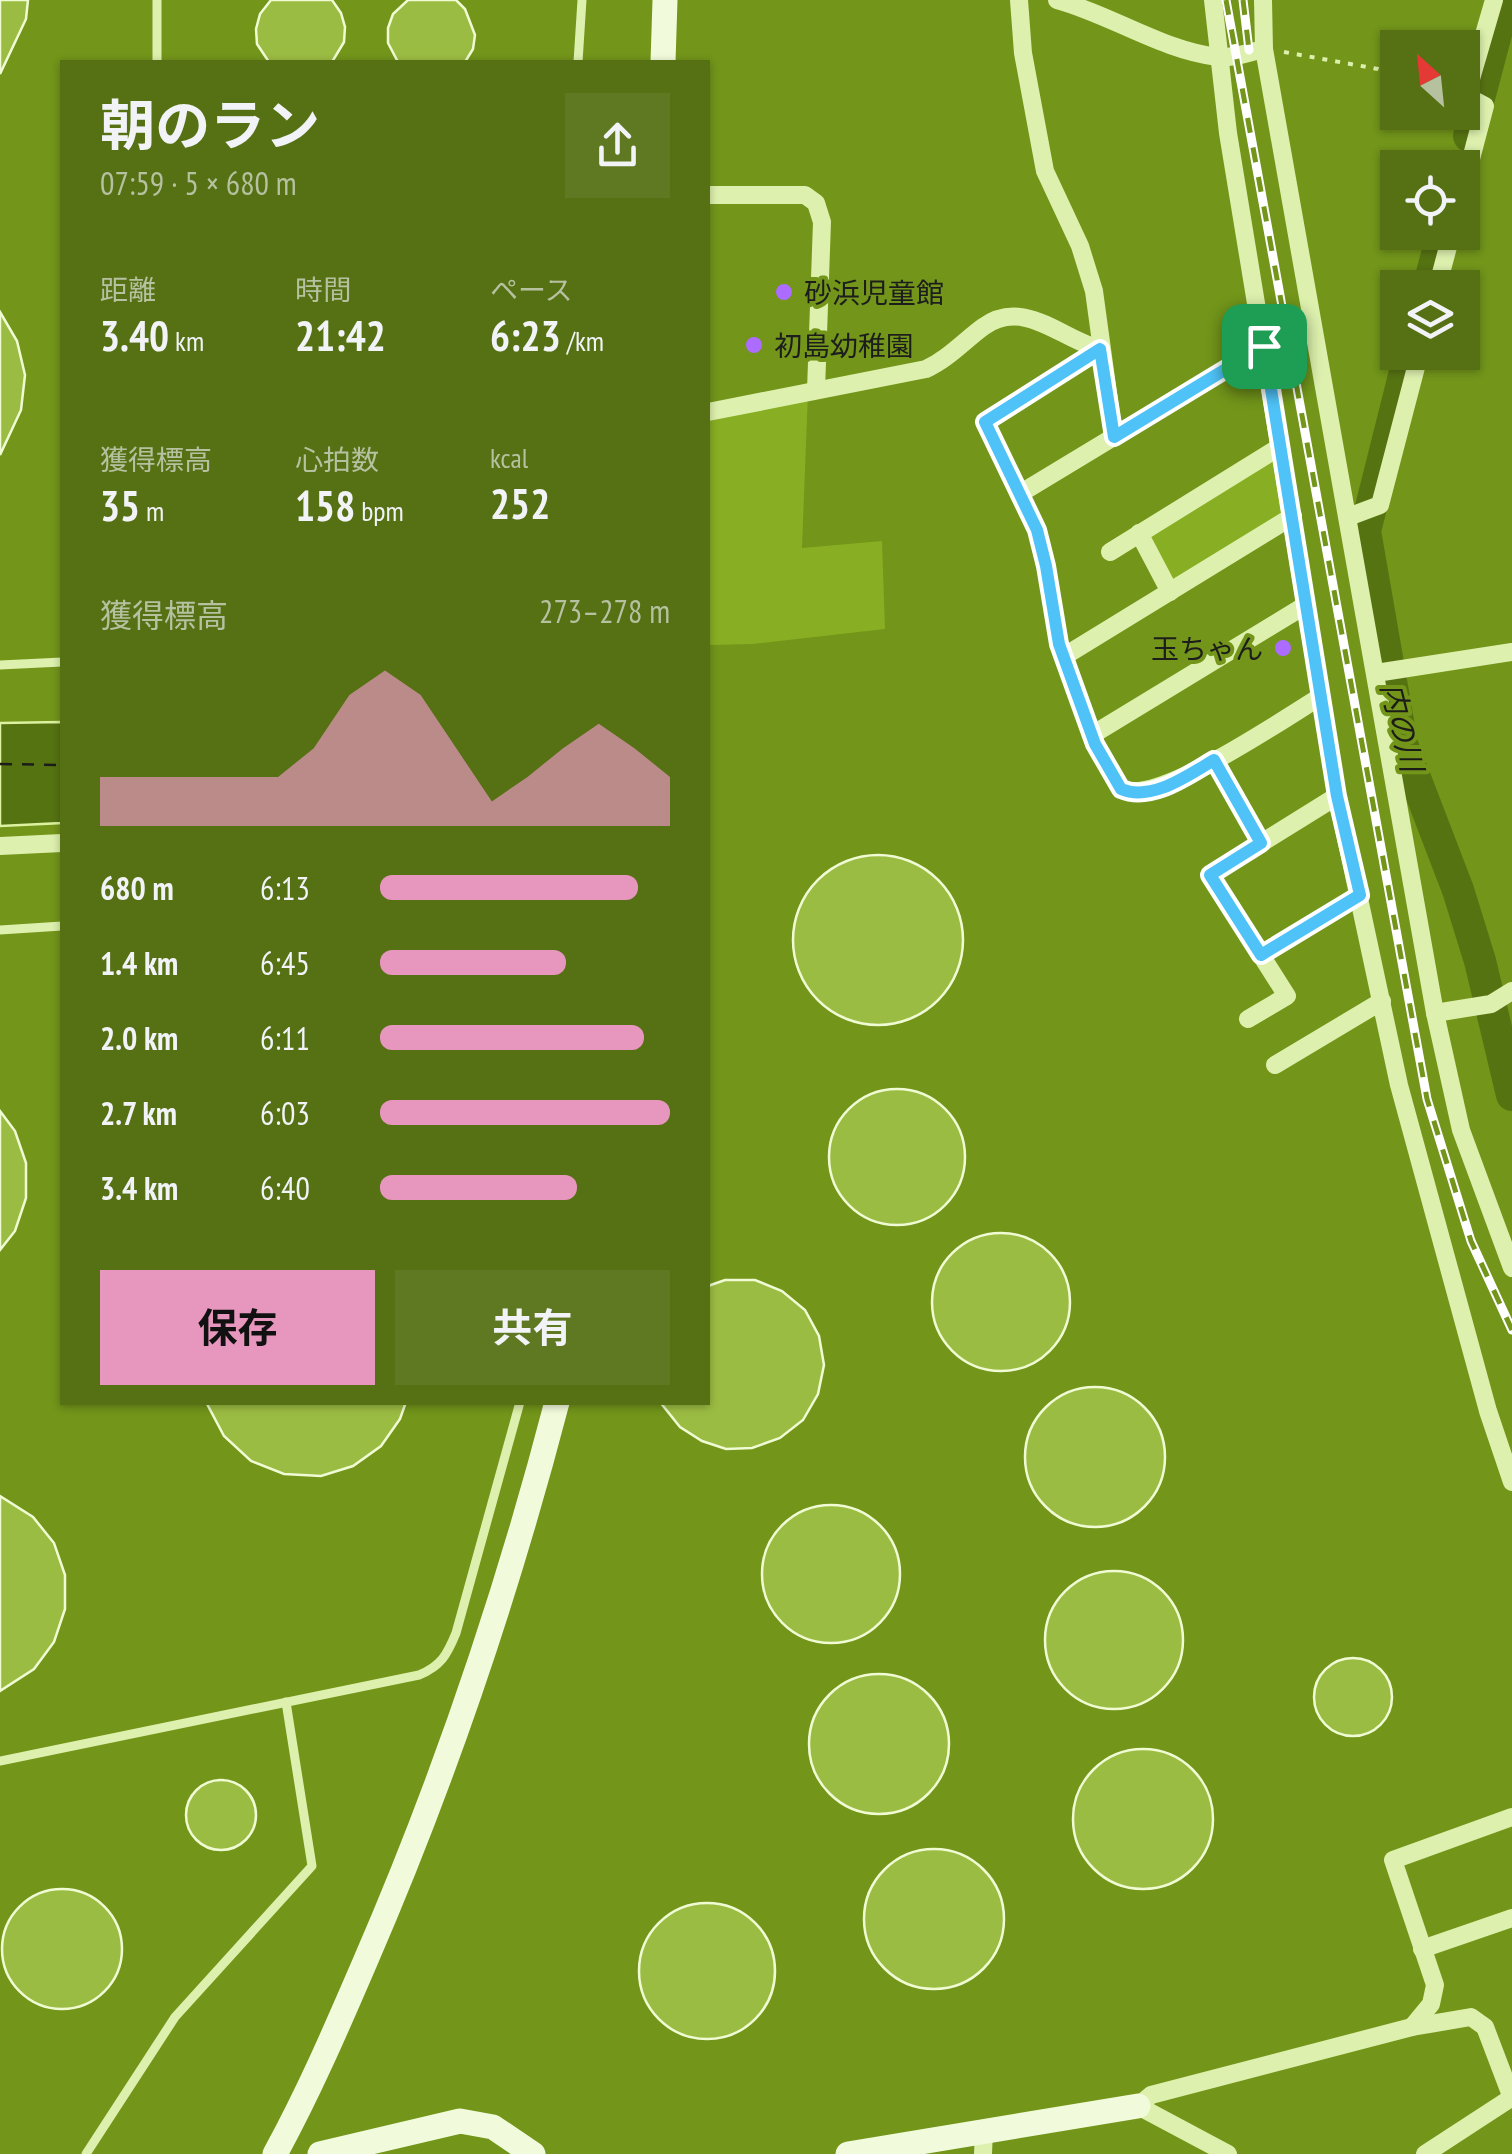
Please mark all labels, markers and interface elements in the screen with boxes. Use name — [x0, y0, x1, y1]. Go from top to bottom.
north arrow — [1380, 30, 1480, 130]
map controls — [1380, 30, 1480, 370]
text: 朝のラン — [100, 89, 320, 160]
button: share — [565, 93, 670, 198]
button: locate — [1380, 150, 1480, 250]
text: 07:59 · 5 × 680 m — [100, 162, 297, 204]
button: layers — [1380, 270, 1480, 370]
text: 距離 — [100, 271, 156, 308]
text: 時間 — [295, 271, 351, 308]
text: ペース — [490, 271, 573, 308]
place label: 砂浜児童館 — [804, 274, 944, 311]
marker: 砂浜児童館 — [773, 281, 795, 303]
pin — [1222, 304, 1307, 389]
text: 3.40 — [100, 308, 169, 363]
text: 21:42 — [295, 308, 386, 363]
text: 6:23 — [490, 308, 561, 363]
icon: arrive — [1237, 319, 1292, 374]
text: km — [169, 322, 204, 359]
text: /km — [561, 322, 604, 359]
place label: 初島幼稚園 — [774, 327, 914, 364]
marker: 初島幼稚園 — [743, 334, 765, 356]
text: kcal — [490, 439, 528, 476]
text: 獲得標高 — [100, 441, 212, 478]
text: 心拍数 — [295, 441, 379, 478]
text: 252 — [490, 476, 550, 531]
text: 35 — [100, 478, 140, 533]
text: 158 — [295, 478, 355, 533]
text: m — [140, 492, 164, 529]
text: bpm — [355, 492, 404, 529]
text: 273–278 m — [539, 590, 670, 632]
text: 獲得標高 — [100, 594, 228, 636]
place label: 玉ちゃん — [1151, 630, 1263, 667]
marker: 玉ちゃん — [1272, 637, 1294, 659]
water label: 内の川 — [1373, 679, 1434, 778]
text: 680 m — [100, 867, 174, 909]
text: 6:13 — [260, 867, 310, 909]
text: 1.4 km — [100, 942, 178, 984]
text: 6:45 — [260, 942, 310, 984]
text: 2.0 km — [100, 1017, 178, 1059]
text: 6:11 — [260, 1017, 310, 1059]
text: 2.7 km — [100, 1092, 177, 1134]
text: 6:03 — [260, 1092, 310, 1134]
text: 3.4 km — [100, 1167, 178, 1209]
text: 6:40 — [260, 1167, 310, 1209]
button: 保存 — [100, 1270, 375, 1385]
button: 共有 — [395, 1270, 670, 1385]

